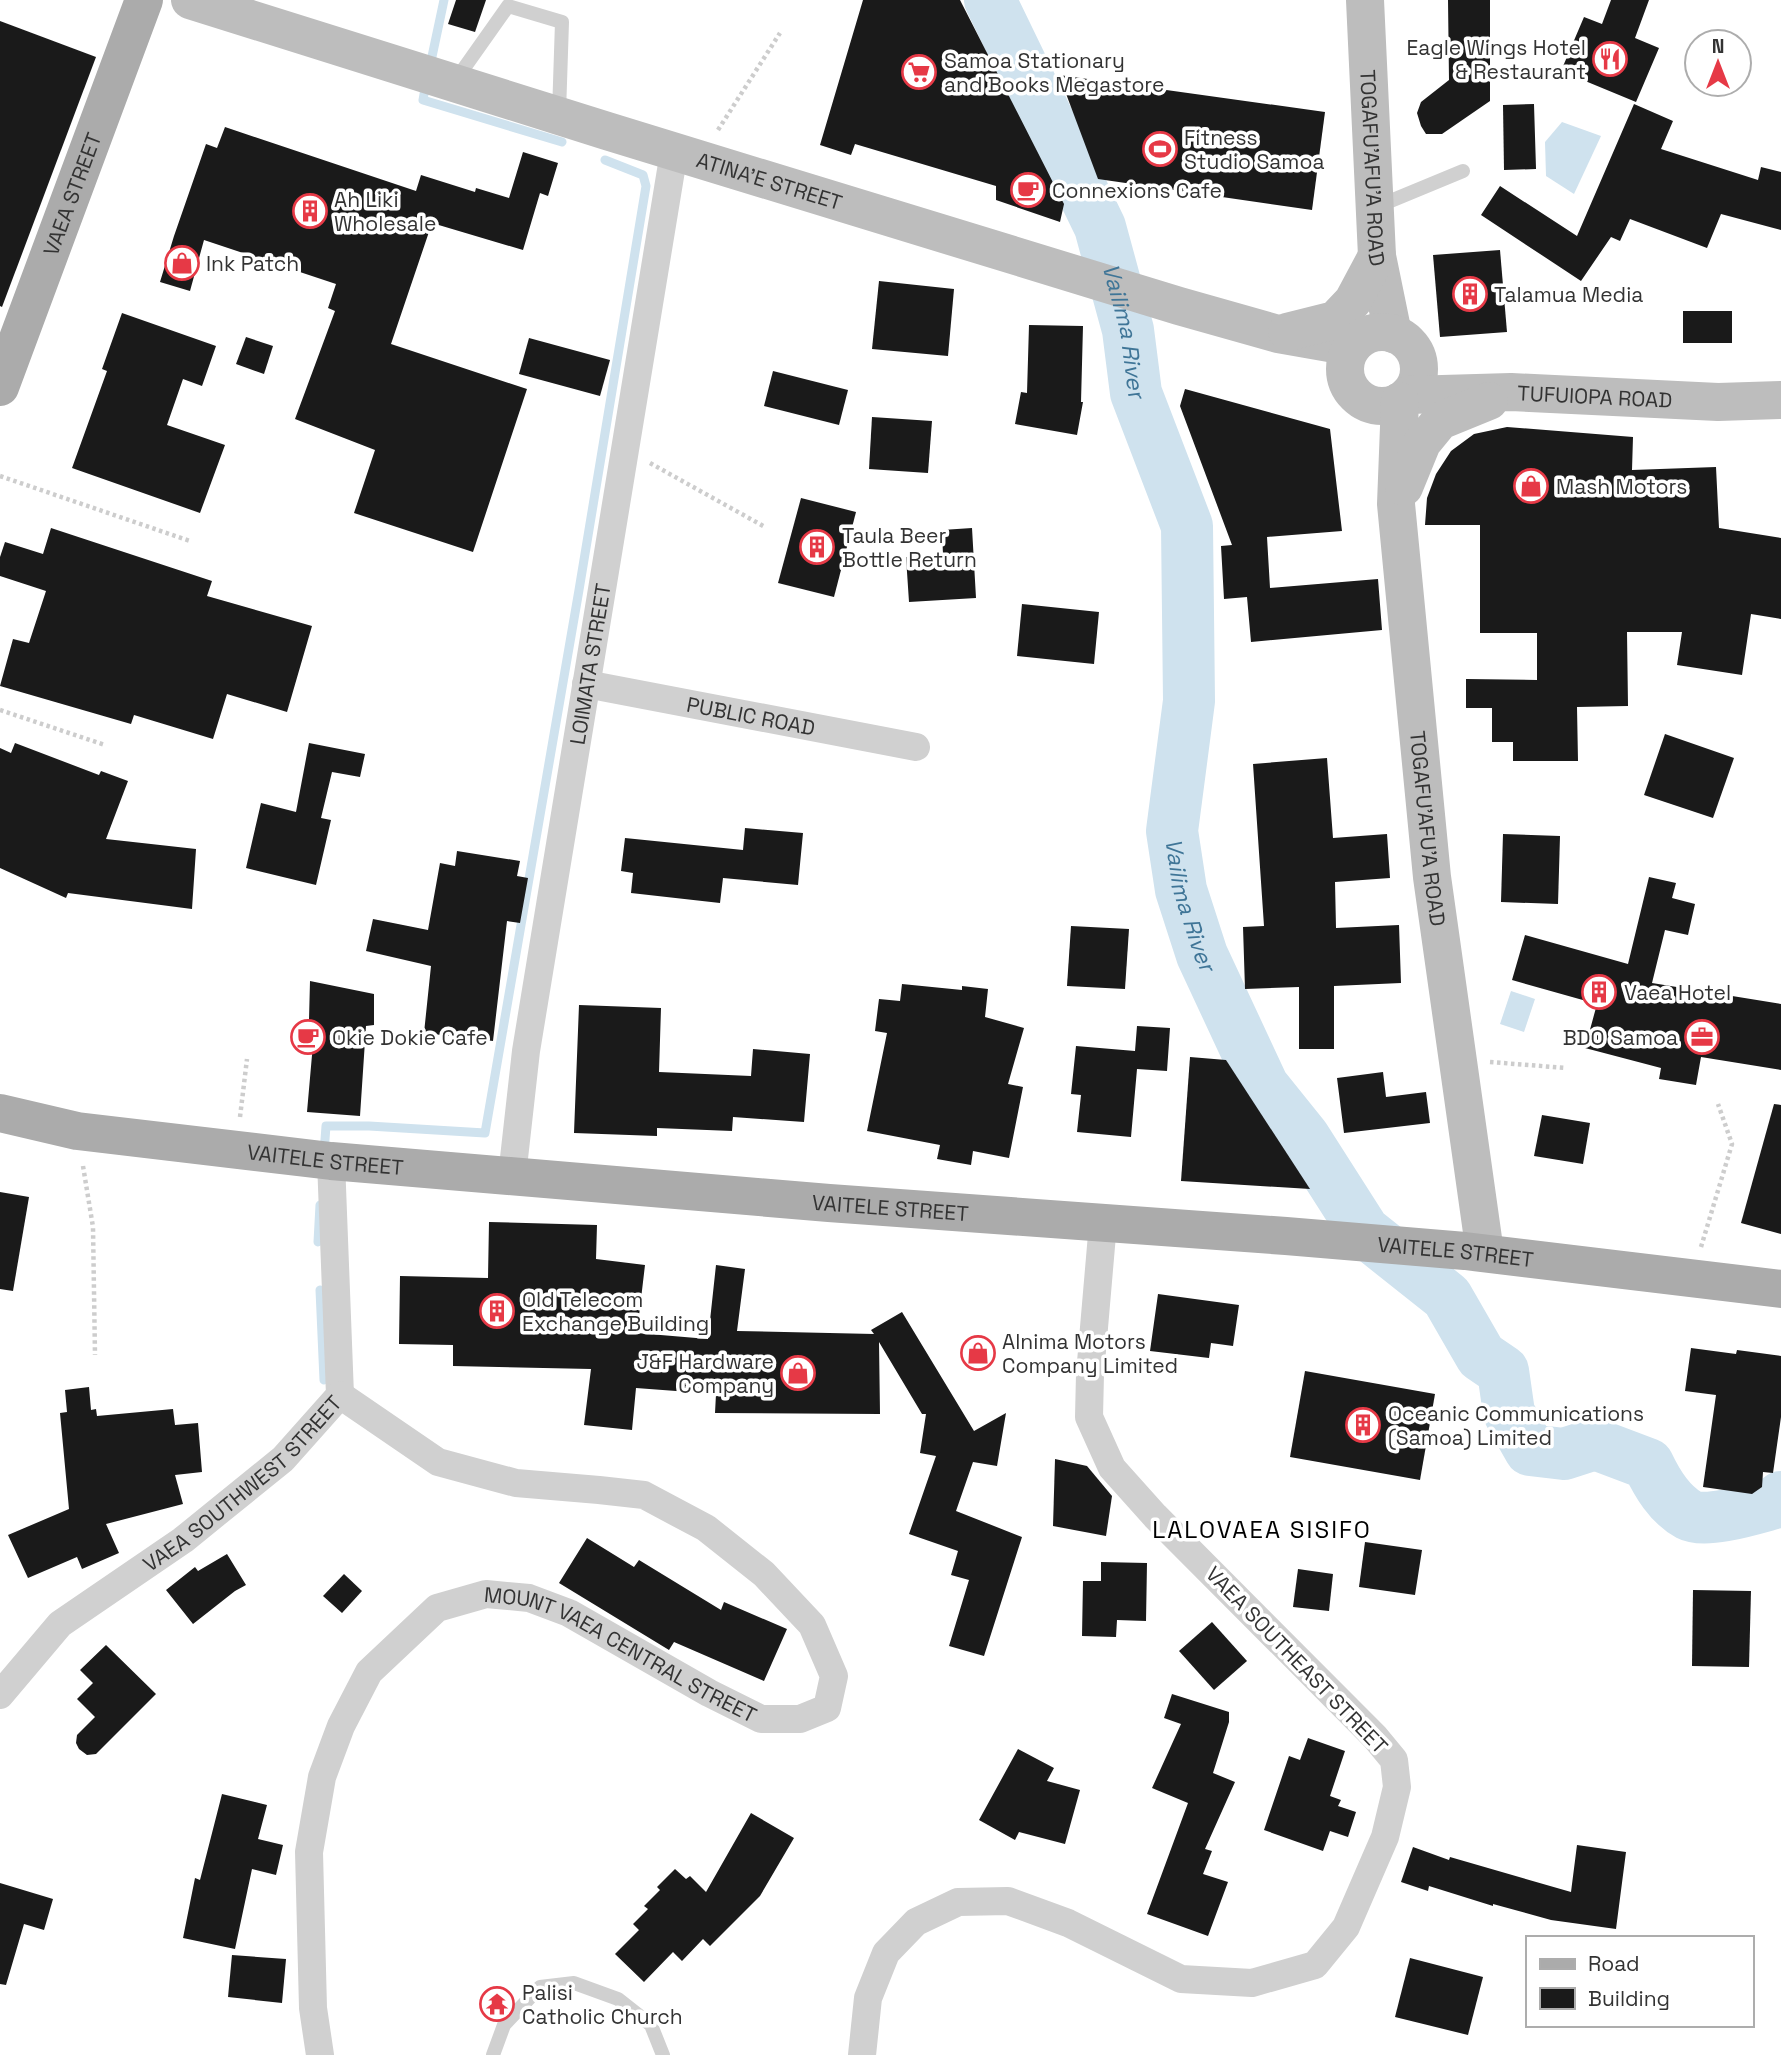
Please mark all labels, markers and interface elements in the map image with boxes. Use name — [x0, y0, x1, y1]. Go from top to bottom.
north arrow — [1683, 28, 1753, 98]
place label: Eagle Wings Hotel & Restaurant — [1407, 34, 1586, 85]
text: N — [1712, 34, 1724, 59]
restaurant icon: Eagle Wings Hotel & Restaurant — [1591, 40, 1629, 78]
place label: Samoa Stationary and Books Megastore — [944, 47, 1164, 98]
supermarket icon: Samoa Stationary and Books Megastore — [900, 53, 938, 91]
street label: TOGAFU'AFU'A ROAD — [1355, 69, 1392, 268]
place label: Fitness Studio Samoa — [1184, 124, 1324, 175]
street label: VAEA STREET — [37, 129, 107, 259]
sports icon: Fitness Studio Samoa — [1141, 130, 1179, 168]
street label: ATINA'E STREET — [693, 146, 846, 216]
cafe icon: Connexions Cafe — [1009, 171, 1047, 209]
place label: Connexions Cafe — [1052, 177, 1222, 204]
place label: Ah Liki Wholesale — [334, 186, 436, 237]
building icon: Ah Liki Wholesale — [291, 192, 329, 230]
shop icon: Ink Patch — [163, 244, 201, 282]
place label: Ink Patch — [206, 250, 299, 277]
water label: Vailima River — [1096, 260, 1153, 405]
building icon: Talamua Media — [1451, 275, 1489, 313]
place label: Talamua Media — [1494, 281, 1643, 308]
street label: TUFUIOPA ROAD — [1517, 379, 1673, 413]
shop icon: Mash Motors — [1512, 467, 1550, 505]
place label: Mash Motors — [1556, 473, 1687, 500]
place label: Taula Beer Bottle Return — [842, 522, 977, 573]
building icon: Taula Beer Bottle Return — [798, 528, 836, 566]
street label: LOIMATA STREET — [563, 581, 616, 747]
street label: PUBLIC ROAD — [684, 690, 818, 741]
street label: TOGAFU'AFU'A ROAD — [1404, 729, 1452, 928]
water label: Vailima River — [1158, 836, 1224, 978]
building icon: Vaea Hotel — [1580, 973, 1618, 1011]
place label: Vaea Hotel — [1624, 979, 1731, 1006]
cafe icon: Okie Dokie Cafe — [289, 1018, 327, 1056]
office icon: BDO Samoa — [1683, 1018, 1721, 1056]
place label: Okie Dokie Cafe — [332, 1024, 488, 1051]
place label: BDO Samoa — [1563, 1024, 1678, 1051]
street label: VAITELE STREET — [246, 1138, 405, 1181]
street label: VAITELE STREET — [811, 1188, 970, 1227]
street label: VAITELE STREET — [1376, 1230, 1535, 1273]
place label: Old Telecom Exchange Building — [522, 1286, 709, 1337]
building icon: Old Telecom Exchange Building — [478, 1292, 516, 1330]
place label: Alnima Motors Company Limited — [1002, 1328, 1178, 1379]
shop icon: Alnima Motors Company Limited — [959, 1334, 997, 1372]
place label: J&F Hardware Company — [637, 1348, 774, 1399]
shop icon: J&F Hardware Company — [779, 1354, 817, 1392]
street label: VAEA SOUTHWEST STREET — [138, 1389, 347, 1577]
place label: Oceanic Communications (Samoa) Limited — [1388, 1400, 1644, 1451]
building icon: Oceanic Communications (Samoa) Limited — [1344, 1406, 1382, 1444]
district label: LALOVAEA SISIFO — [1152, 1514, 1372, 1545]
street label: VAEA SOUTHEAST STREET — [1200, 1560, 1394, 1760]
street label: MOUNT VAEA CENTRAL STREET — [483, 1580, 762, 1728]
legend — [1526, 1936, 1753, 2027]
text: Road — [1588, 1950, 1640, 1977]
place label: Palisi Catholic Church — [522, 1979, 683, 2030]
temple icon: Palisi Catholic Church — [478, 1985, 516, 2023]
text: Building — [1588, 1985, 1670, 2012]

